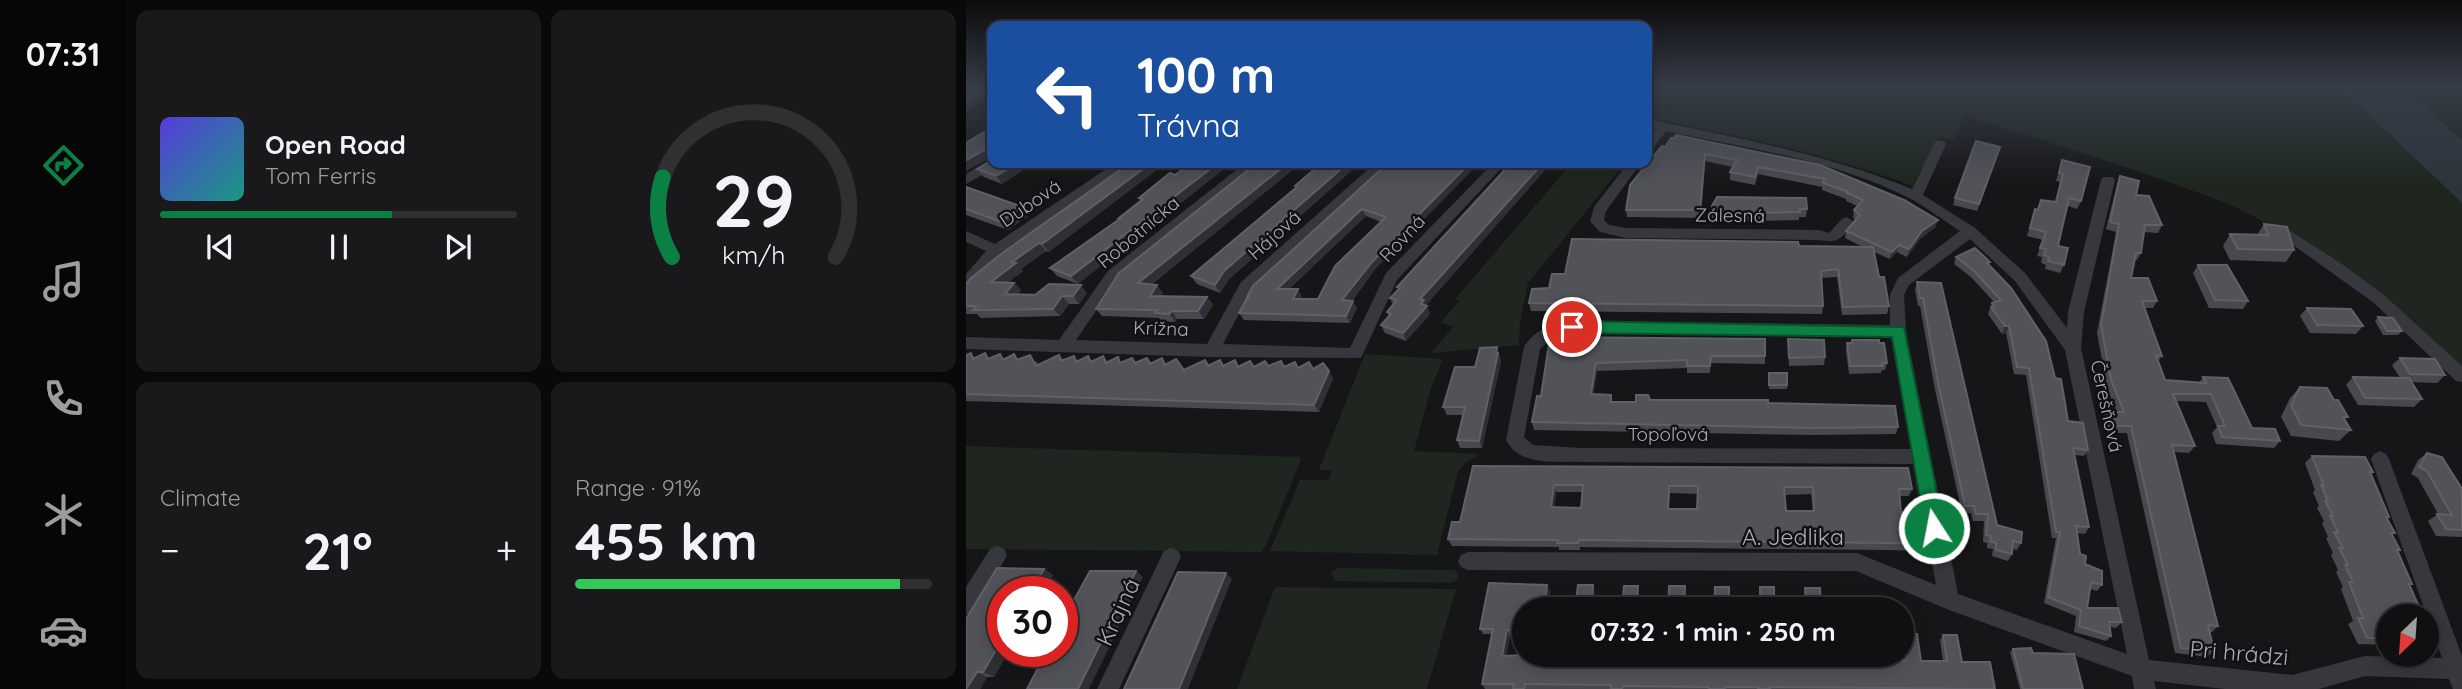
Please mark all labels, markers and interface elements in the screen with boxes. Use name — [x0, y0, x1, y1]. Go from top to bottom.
text: 07:31 — [26, 34, 100, 74]
text: 100 m — [1137, 44, 1275, 105]
icon: left — [1022, 49, 1113, 140]
text: Trávna — [1137, 105, 1240, 145]
text: Open Road — [265, 128, 406, 161]
icon: directions — [39, 141, 88, 190]
text: 29 — [712, 155, 795, 246]
text: Tom Ferris — [265, 161, 376, 190]
street label: Dubová — [995, 174, 1065, 232]
street label: Robotnícka — [1092, 191, 1184, 273]
street label: Zálesná — [1695, 202, 1765, 228]
street label: Hájová — [1242, 205, 1306, 265]
street label: Rovná — [1374, 209, 1430, 267]
icon: previous — [201, 228, 239, 266]
icon: pause — [320, 228, 358, 266]
icon: next — [439, 228, 477, 266]
text: km/h — [722, 239, 785, 270]
icon: music — [39, 257, 88, 306]
pin — [1542, 297, 1602, 357]
icon: arrive — [1553, 308, 1591, 346]
street label: Krížna — [1133, 315, 1189, 341]
street label: Čerešňová — [2086, 358, 2128, 454]
icon: phone — [39, 374, 88, 423]
street label: Topoľová — [1627, 422, 1709, 446]
text: Range · 91% — [575, 473, 701, 502]
text: Climate — [160, 483, 241, 512]
icon: climate — [39, 490, 88, 539]
position arrow — [1897, 491, 1971, 565]
text: 455 km — [575, 508, 758, 573]
text: 21° — [303, 518, 373, 583]
street label: A. Jedlika — [1742, 522, 1844, 551]
text: − — [160, 526, 180, 574]
text: + — [496, 526, 517, 574]
street label: Krajná — [1089, 573, 1146, 650]
speed limit sign: 30 — [987, 576, 1078, 667]
north arrow — [2376, 604, 2440, 667]
map controls — [2376, 604, 2439, 667]
icon: car — [39, 606, 88, 655]
text: 07:32 · 1 min · 250 m — [1590, 615, 1836, 648]
street label: Pri hrádzi — [2188, 634, 2290, 671]

